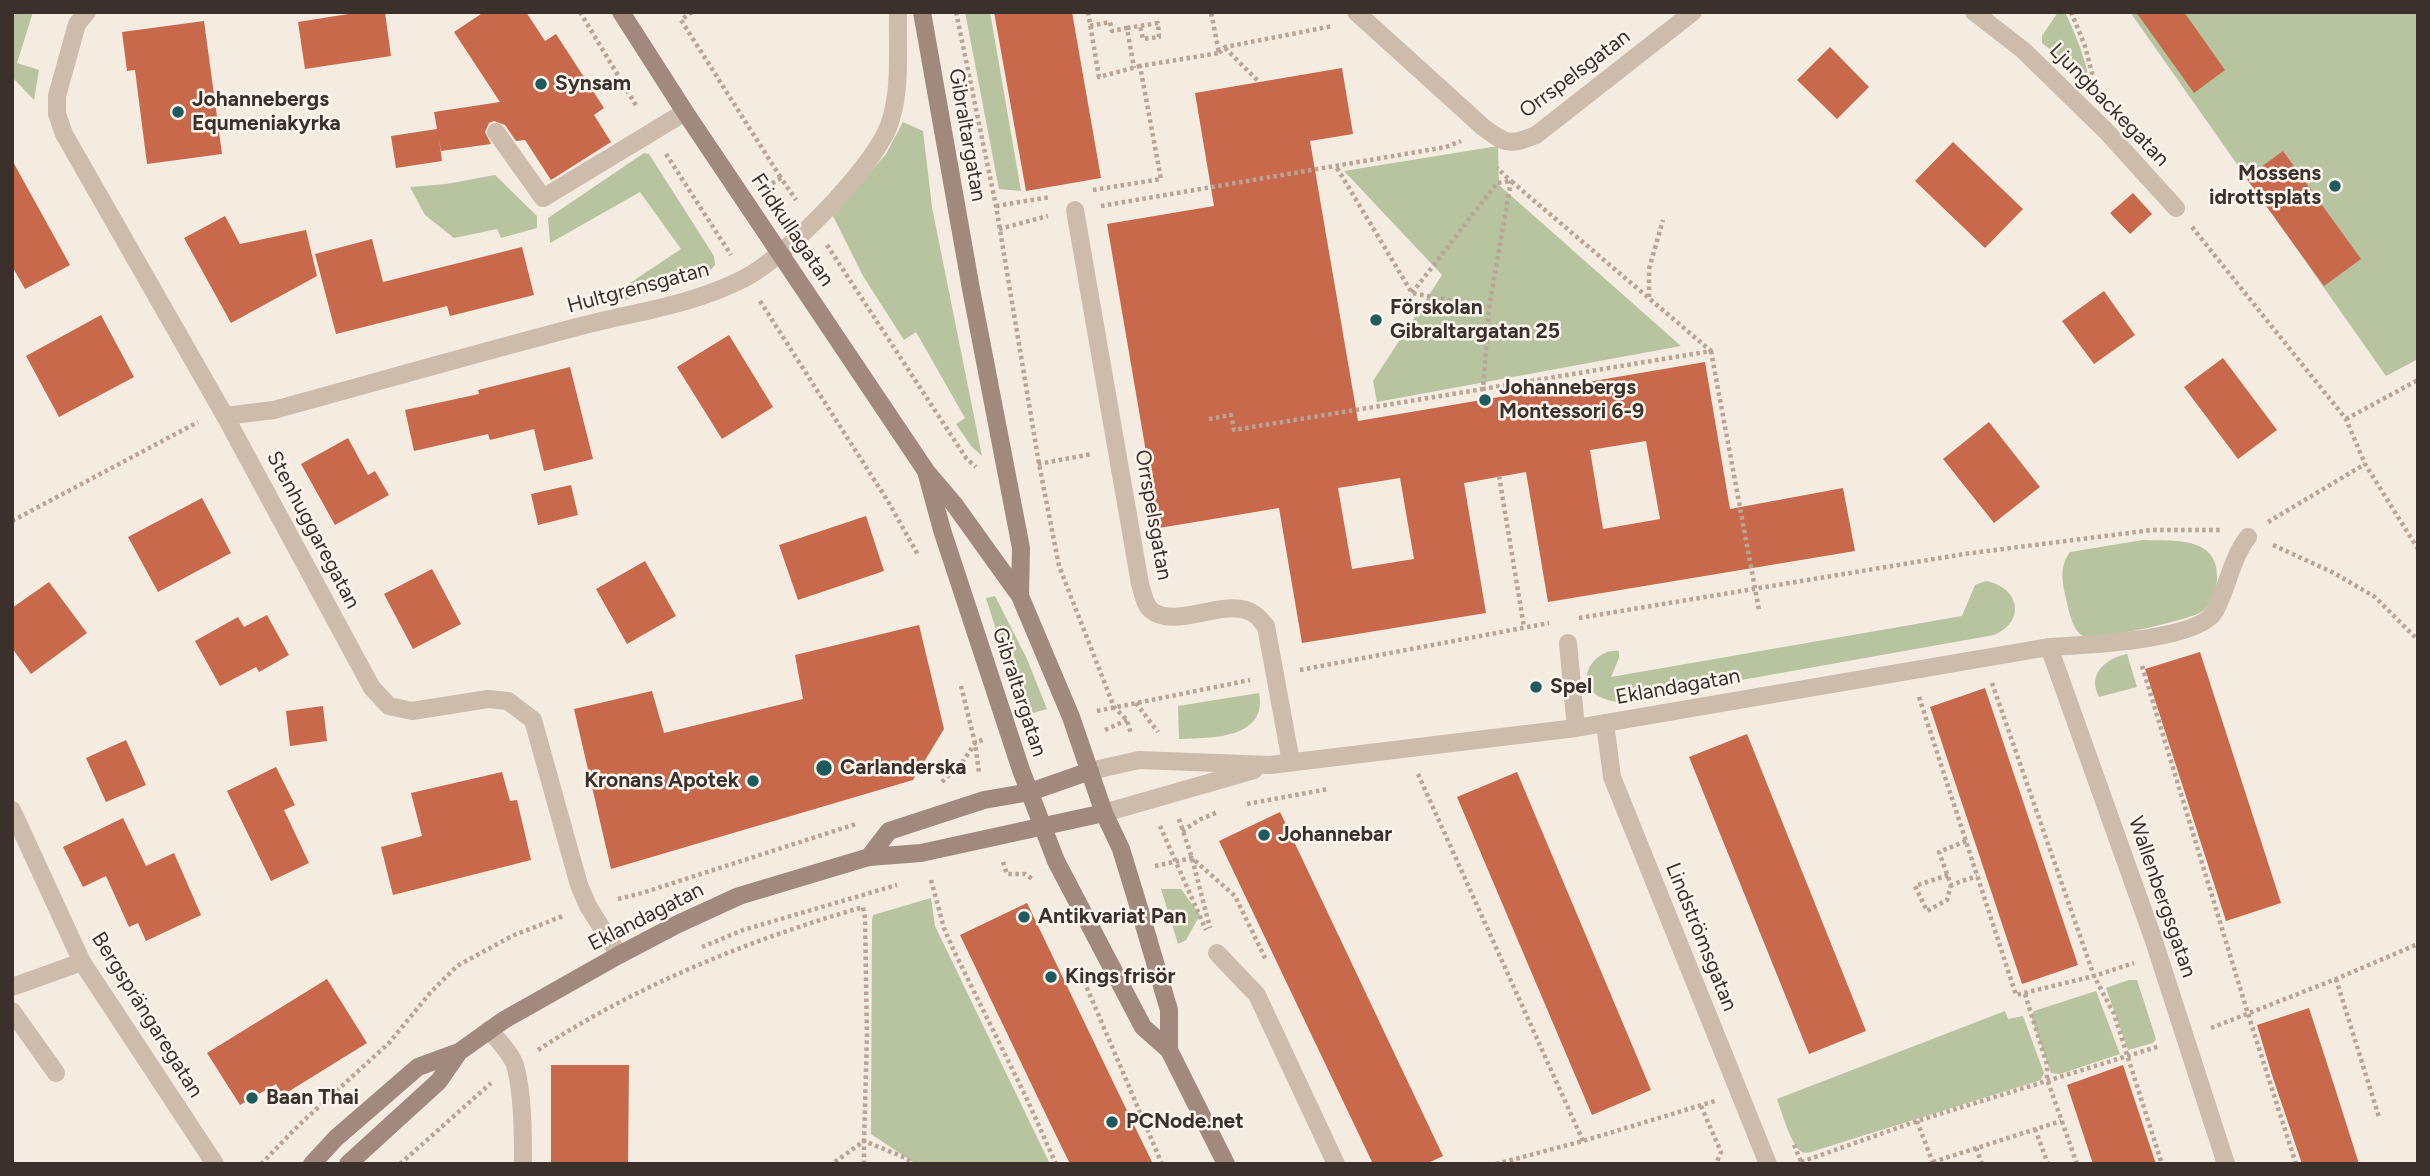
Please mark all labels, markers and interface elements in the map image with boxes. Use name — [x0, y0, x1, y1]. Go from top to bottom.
street label: Orrspelsgatan — [1515, 24, 1635, 124]
street label: Ljungbackegatan — [2044, 38, 2174, 172]
street label: Gibraltargatan — [943, 67, 991, 203]
place label: Synsam — [555, 71, 631, 97]
marker: Synsam — [533, 76, 549, 92]
place label: Johannebergs Equmeniakyrka — [192, 87, 341, 137]
marker: Johannebergs Equmeniakyrka — [170, 104, 186, 120]
place label: Mossens idrottsplats — [2209, 161, 2321, 211]
street label: Fridkullagatan — [745, 169, 839, 291]
marker: Mossens idrottsplats — [2327, 178, 2343, 194]
street label: Hultgrensgatan — [564, 257, 712, 319]
place label: Förskolan Gibraltargatan 25 — [1390, 295, 1560, 345]
marker: Förskolan Gibraltargatan 25 — [1368, 312, 1384, 328]
place label: Johannebergs Montessori 6-9 — [1499, 375, 1644, 425]
marker: Johannebergs Montessori 6-9 — [1477, 392, 1493, 408]
street label: Stenhuggaregatan — [261, 447, 365, 613]
street label: Orrspelsgatan — [1129, 448, 1177, 582]
street label: Gibraltargatan — [986, 624, 1052, 760]
street label: Eklandagatan — [1614, 664, 1742, 710]
place label: Spel — [1550, 674, 1592, 700]
marker: Spel — [1528, 679, 1544, 695]
place label: Carlanderska — [840, 755, 966, 781]
marker: Carlanderska — [814, 758, 834, 778]
place label: Kronans Apotek — [584, 768, 739, 794]
marker: Kronans Apotek — [745, 773, 761, 789]
street label: Wallenbergsgatan — [2123, 813, 2201, 981]
place label: Johannebar — [1278, 822, 1392, 848]
marker: Johannebar — [1256, 827, 1272, 843]
street label: Lindströmsgatan — [1660, 859, 1742, 1015]
street label: Eklandagatan — [584, 877, 708, 957]
place label: Antikvariat Pan — [1038, 904, 1186, 930]
marker: Antikvariat Pan — [1016, 909, 1032, 925]
street label: Bergsprängaregatan — [86, 928, 208, 1102]
place label: Kings frisör — [1065, 964, 1175, 990]
marker: Kings frisör — [1043, 969, 1059, 985]
place label: Baan Thai — [266, 1085, 359, 1111]
marker: Baan Thai — [244, 1090, 260, 1106]
place label: PCNode.net — [1126, 1109, 1244, 1135]
marker: PCNode.net — [1104, 1114, 1120, 1130]

